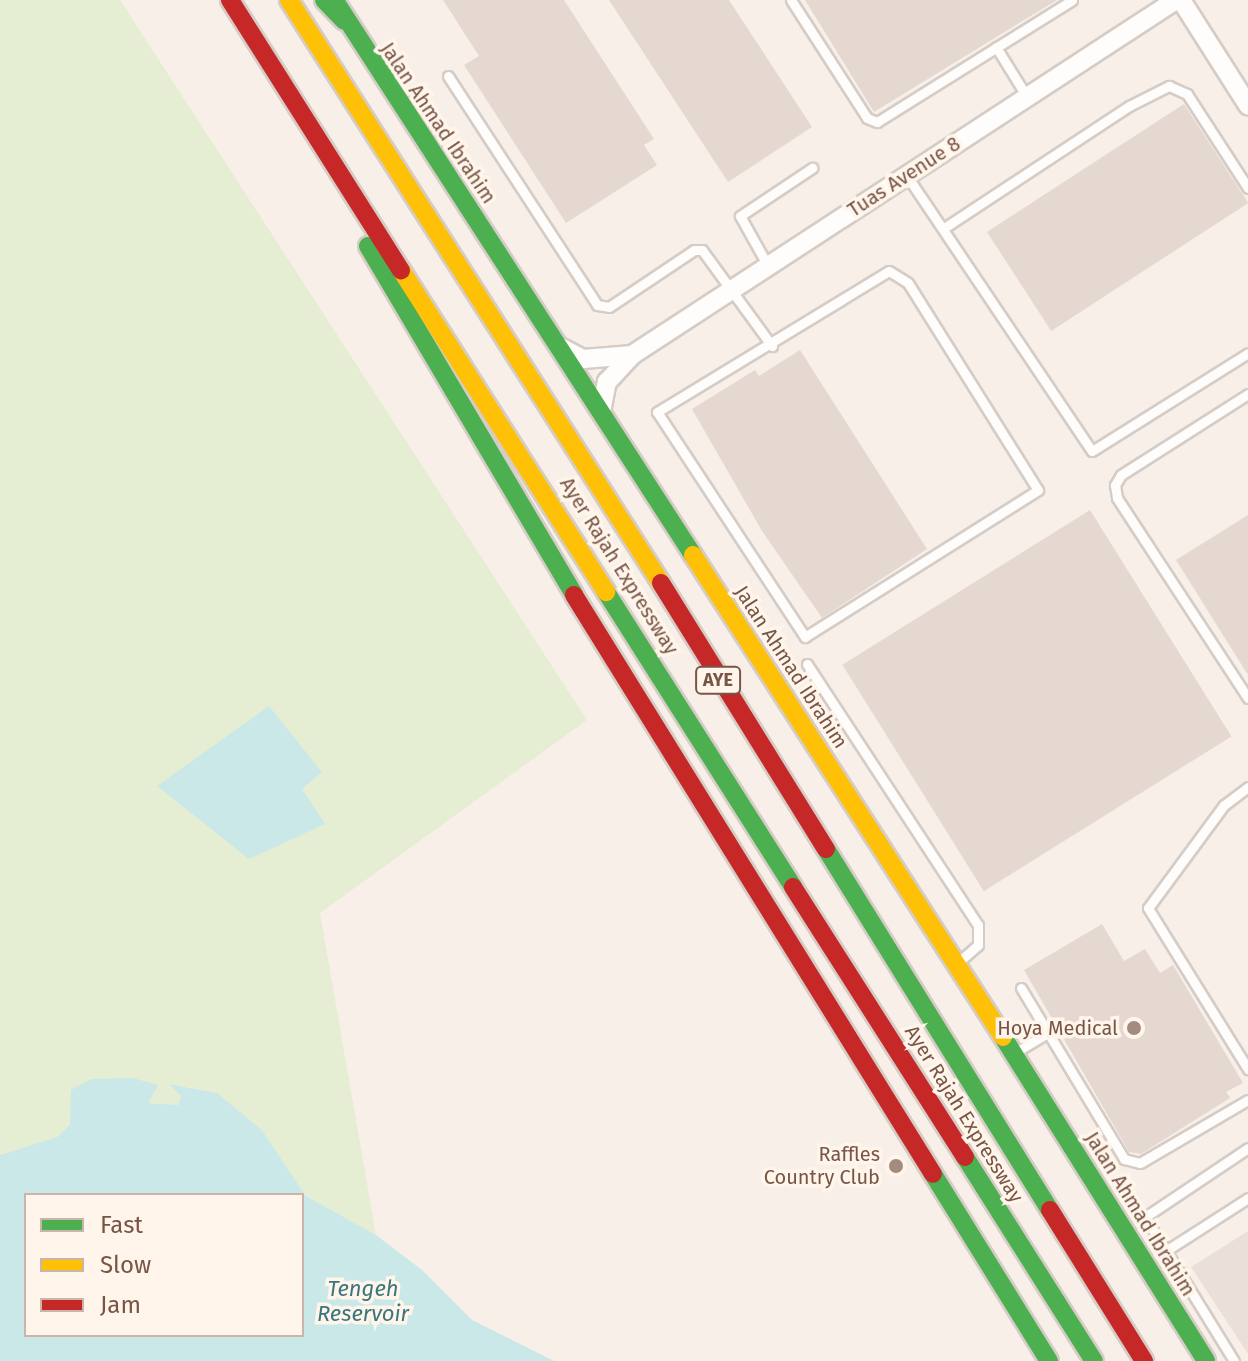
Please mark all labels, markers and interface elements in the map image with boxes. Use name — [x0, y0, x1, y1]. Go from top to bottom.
street label: Jalan Ahmad Ibrahim — [375, 38, 501, 208]
street label: Tuas Avenue 8 — [843, 132, 965, 222]
street label: Ayer Rajah Expressway — [555, 473, 683, 659]
street label: Jalan Ahmad Ibrahim — [729, 581, 853, 753]
road number: AYE — [694, 666, 742, 694]
place label: Hoya Medical — [997, 1016, 1118, 1040]
marker: Hoya Medical — [1125, 1019, 1143, 1037]
street label: Ayer Rajah Expressway — [900, 1021, 1028, 1207]
street label: Jalan Ahmad Ibrahim — [1080, 1127, 1200, 1301]
place label: Raffles Country Club — [764, 1142, 880, 1189]
marker: Raffles Country Club — [887, 1157, 905, 1175]
legend — [24, 1193, 304, 1337]
text: Fast — [100, 1211, 143, 1239]
text: Slow — [100, 1251, 151, 1279]
water label: Tengeh Reservoir — [317, 1275, 409, 1326]
text: Jam — [100, 1291, 141, 1319]

